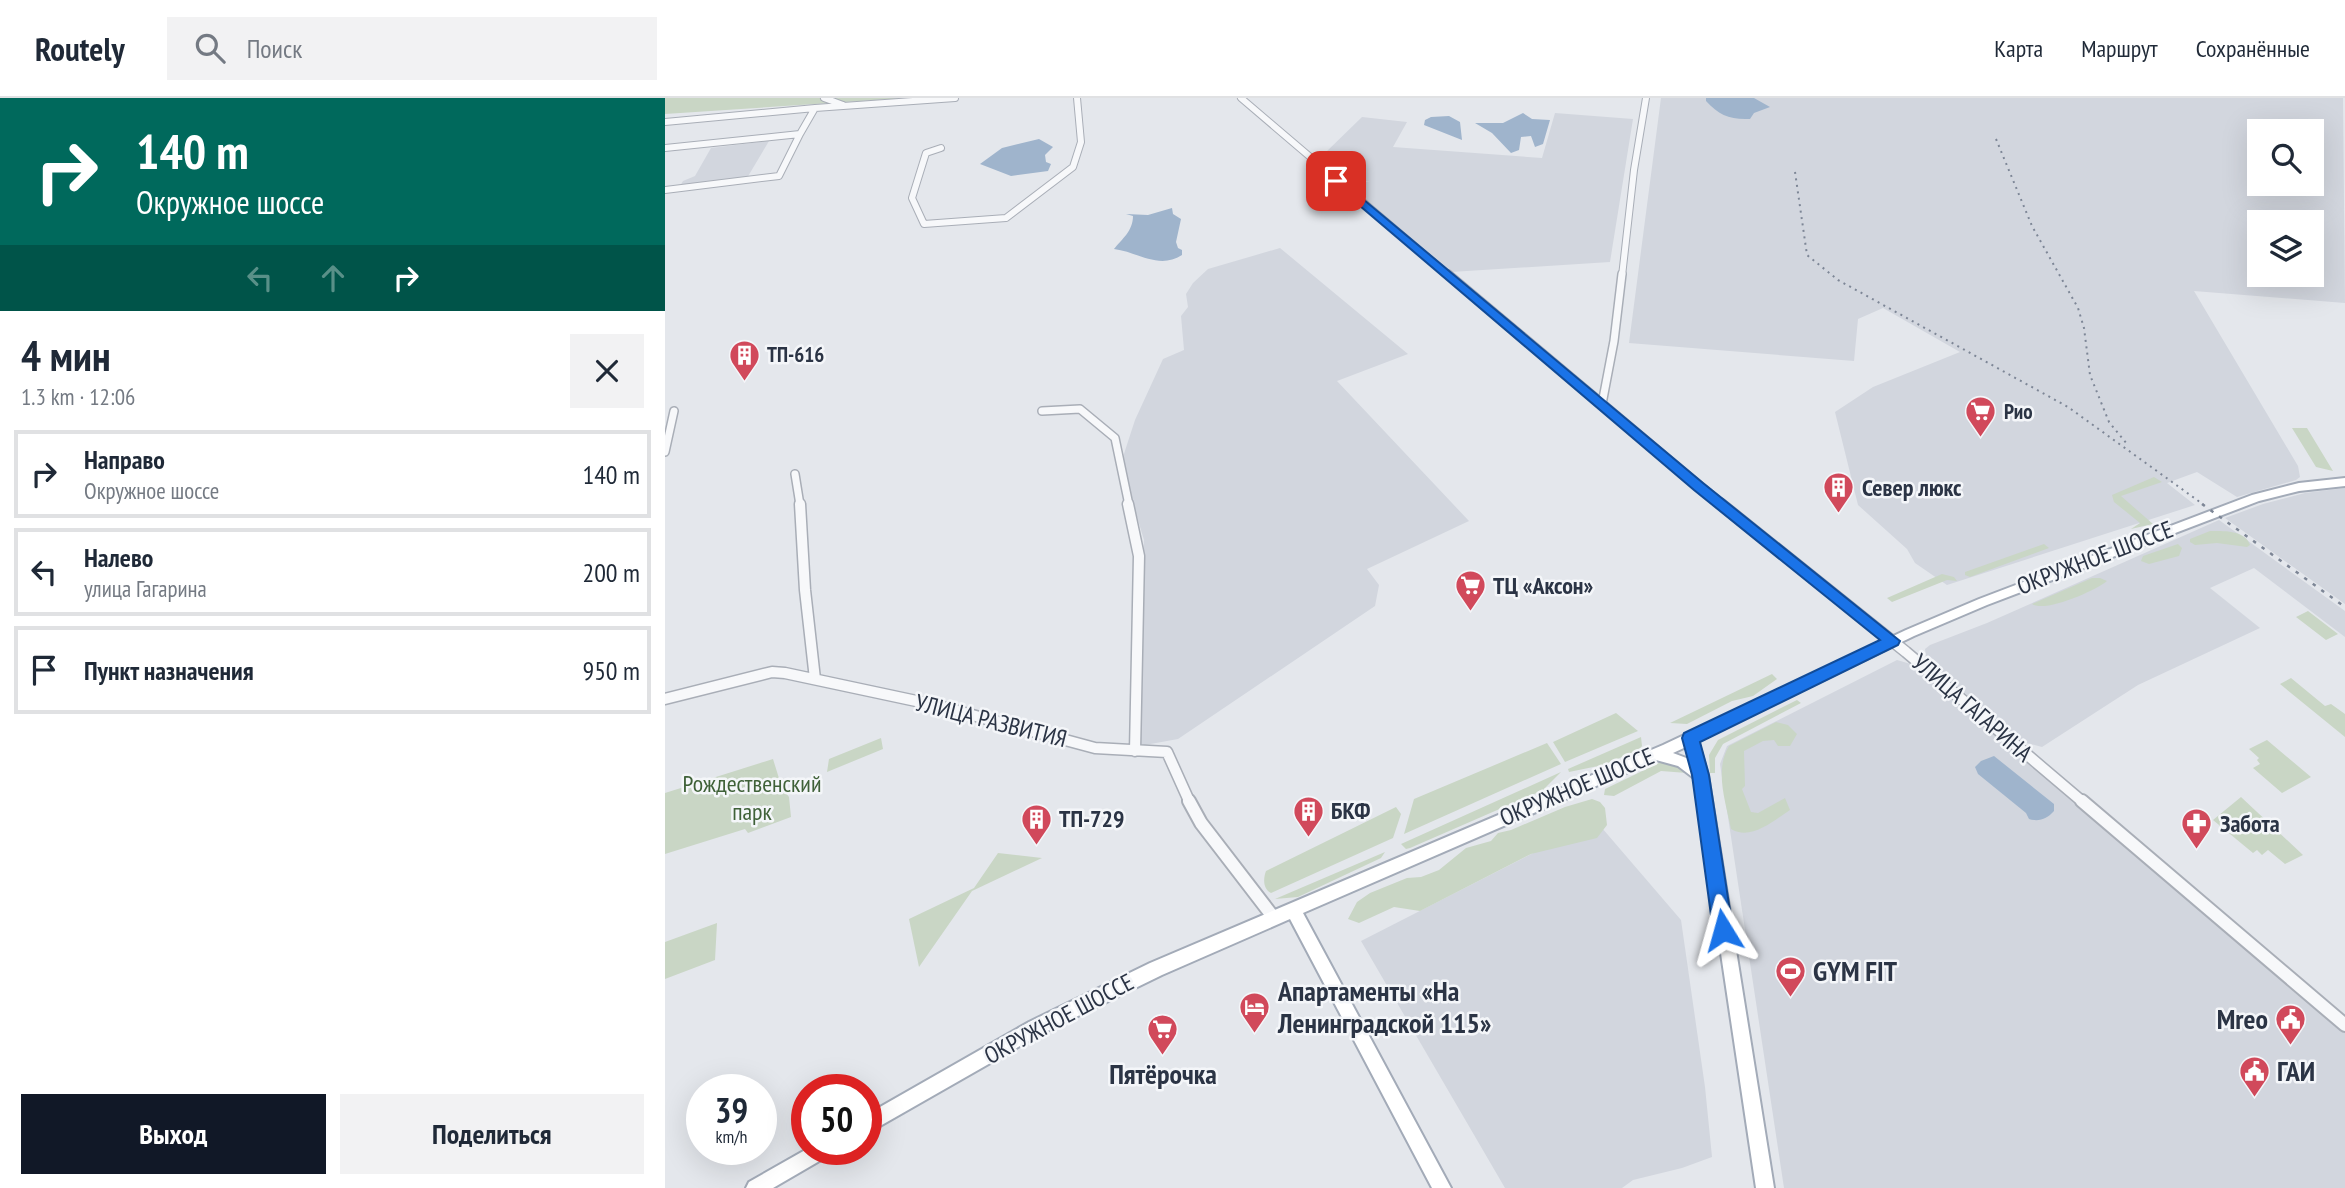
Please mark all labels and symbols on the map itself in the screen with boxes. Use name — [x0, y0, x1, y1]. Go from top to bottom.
pin — [1306, 151, 1366, 211]
building icon: ТП-616 — [727, 338, 761, 382]
place label: ТП-616 — [767, 341, 824, 368]
supermarket icon: Рио — [1964, 395, 1998, 439]
place label: Рио — [2004, 398, 2032, 425]
building icon: Север люкс — [1822, 471, 1856, 515]
place label: Север люкс — [1862, 472, 1962, 503]
street label: ОКРУЖНОЕ ШОССЕ — [2012, 514, 2177, 602]
supermarket icon: ТЦ «Аксон» — [1453, 569, 1487, 613]
place label: ТЦ «Аксон» — [1493, 570, 1594, 601]
street label: УЛИЦА ГАГАРИНА — [1906, 647, 2039, 769]
street label: УЛИЦА РАЗВИТИЯ — [912, 687, 1070, 754]
street label: ОКРУЖНОЕ ШОССЕ — [1495, 740, 1659, 833]
park label: Рождественский парк — [683, 768, 821, 827]
building icon: БКФ — [1291, 794, 1325, 838]
place label: БКФ — [1331, 795, 1370, 826]
building icon: ТП-729 — [1019, 802, 1053, 846]
place label: ТП-729 — [1059, 803, 1125, 834]
pharmacy icon: Забота — [2180, 807, 2214, 851]
place label: Забота — [2220, 808, 2280, 839]
position arrow — [1686, 893, 1760, 967]
place label: GYM FIT — [1813, 952, 1898, 989]
sports icon: GYM FIT — [1773, 954, 1807, 998]
street label: ОКРУЖНОЕ ШОССЕ — [979, 966, 1139, 1071]
place label: Апартаменты «На Ленинградской 115» — [1277, 972, 1491, 1041]
hotel icon: Апартаменты «На Ленинградской 115» — [1238, 990, 1272, 1034]
place label: Mreo — [2217, 1000, 2268, 1037]
public building icon: Mreo — [2274, 1002, 2308, 1046]
supermarket icon: Пятёрочка — [1146, 1013, 1180, 1057]
place label: ГАИ — [2277, 1052, 2315, 1089]
public building icon: ГАИ — [2237, 1054, 2271, 1098]
place label: Пятёрочка — [1109, 1055, 1217, 1092]
speed limit sign: 50 — [791, 1074, 882, 1165]

